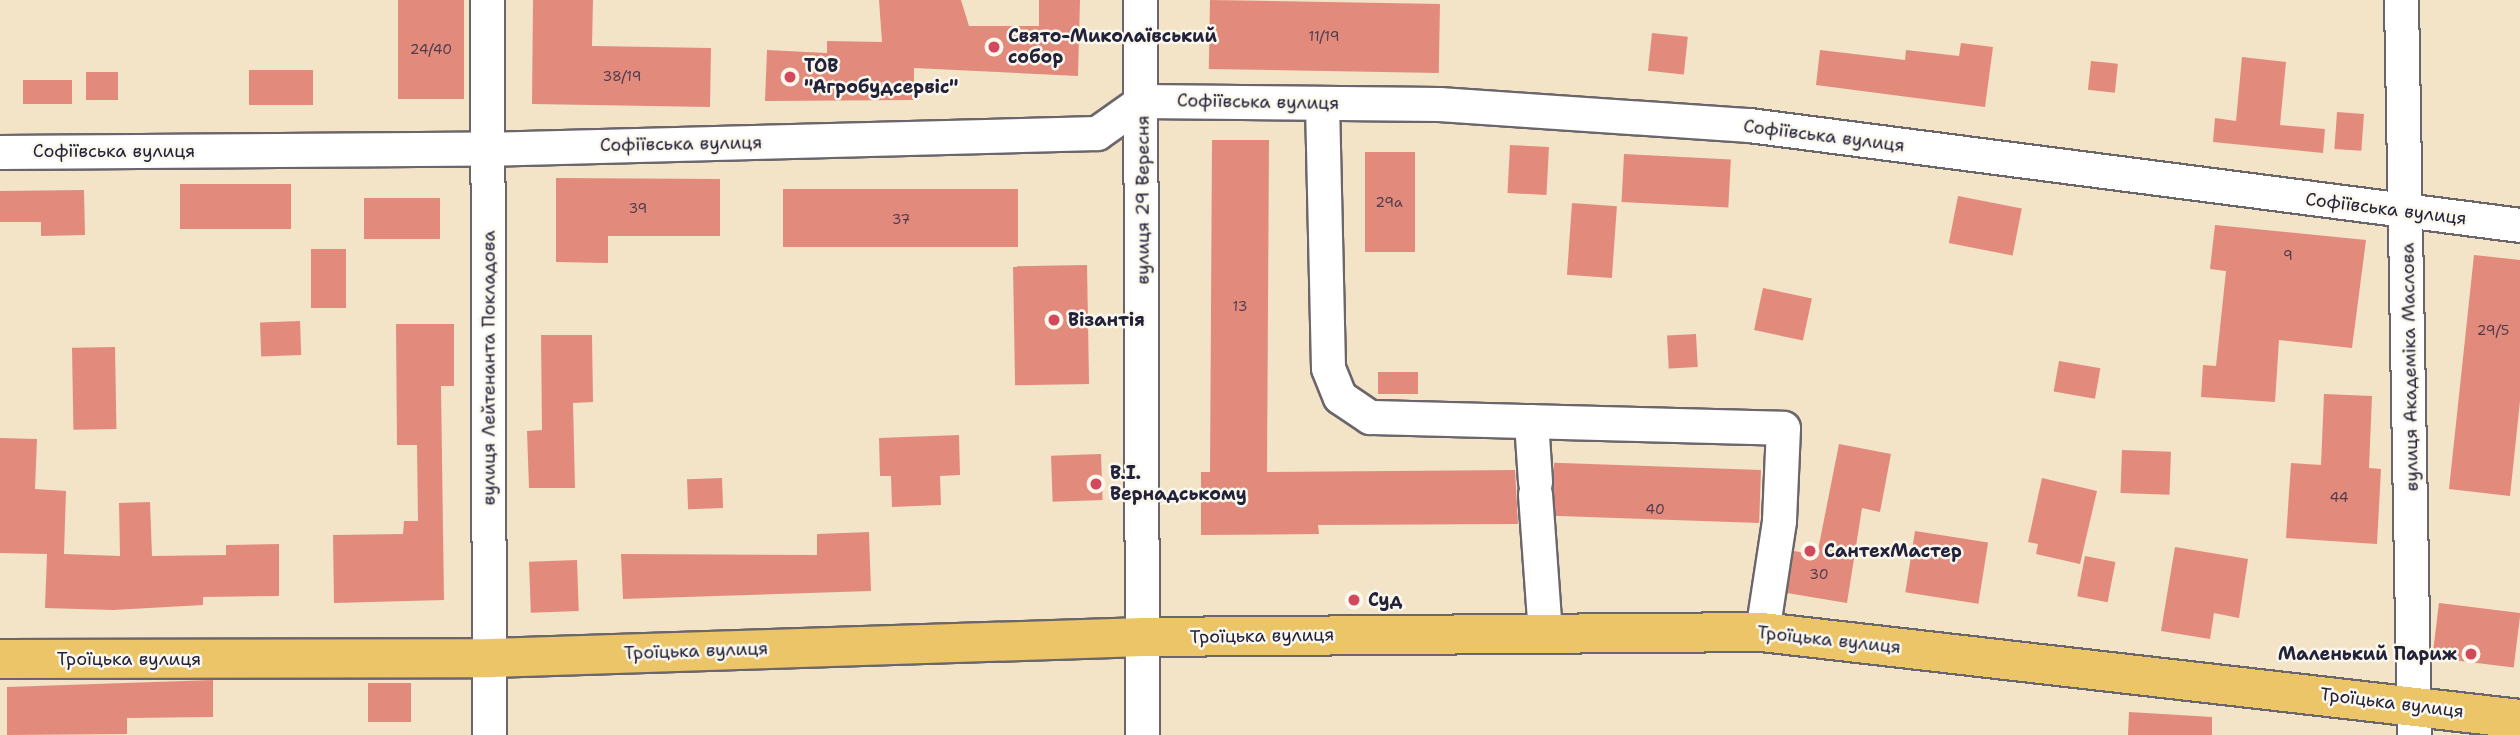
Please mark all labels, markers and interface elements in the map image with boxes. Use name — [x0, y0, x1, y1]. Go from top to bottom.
place label: Свято-Миколаївський собор — [1008, 26, 1217, 68]
house number: 11/19 — [1309, 28, 1339, 44]
marker: Свято-Миколаївський собор — [986, 39, 1002, 55]
house number: 24/40 — [410, 41, 452, 57]
place label: ТОВ "Агробудсервіс" — [804, 56, 958, 98]
house number: 38/19 — [603, 68, 641, 84]
marker: ТОВ "Агробудсервіс" — [782, 69, 798, 85]
street label: Софіївська вулиця — [1177, 90, 1339, 114]
street label: вулиця 29 Вересня — [1132, 115, 1154, 285]
street label: Софіївська вулиця — [1742, 115, 1906, 157]
street label: Софіївська вулиця — [600, 132, 762, 156]
street label: Софіївська вулиця — [33, 140, 195, 162]
street label: Софіївська вулиця — [2304, 188, 2468, 230]
house number: 29а — [1375, 194, 1403, 210]
house number: 39 — [629, 200, 647, 216]
house number: 37 — [892, 211, 910, 227]
street label: вулиця Лейтенанта Покладова — [478, 231, 500, 505]
street label: вулиця Академіка Маслова — [2397, 242, 2423, 492]
house number: 9 — [2283, 247, 2293, 263]
house number: 13 — [1233, 298, 1247, 314]
place label: Візантія — [1068, 309, 1145, 331]
marker: Візантія — [1046, 312, 1062, 328]
house number: 29/5 — [2477, 322, 2509, 338]
place label: В.І. Вернадському — [1110, 463, 1247, 505]
marker: В.І. Вернадському — [1088, 476, 1104, 492]
house number: 44 — [2329, 489, 2349, 505]
house number: 40 — [1645, 501, 1665, 517]
place label: СантехМастер — [1824, 540, 1962, 562]
marker: СантехМастер — [1802, 543, 1818, 559]
house number: 30 — [1809, 566, 1829, 582]
place label: Суд — [1368, 589, 1402, 611]
marker: Суд — [1346, 592, 1362, 608]
street label: Троїцька вулиця — [1756, 622, 1902, 658]
street label: Троїцька вулиця — [1190, 624, 1334, 648]
street label: Троїцька вулиця — [623, 638, 769, 664]
place label: Маленький Париж — [2278, 643, 2457, 665]
marker: Маленький Париж — [2463, 646, 2479, 662]
street label: Троїцька вулиця — [57, 648, 201, 670]
street label: Троїцька вулиця — [2319, 683, 2465, 723]

